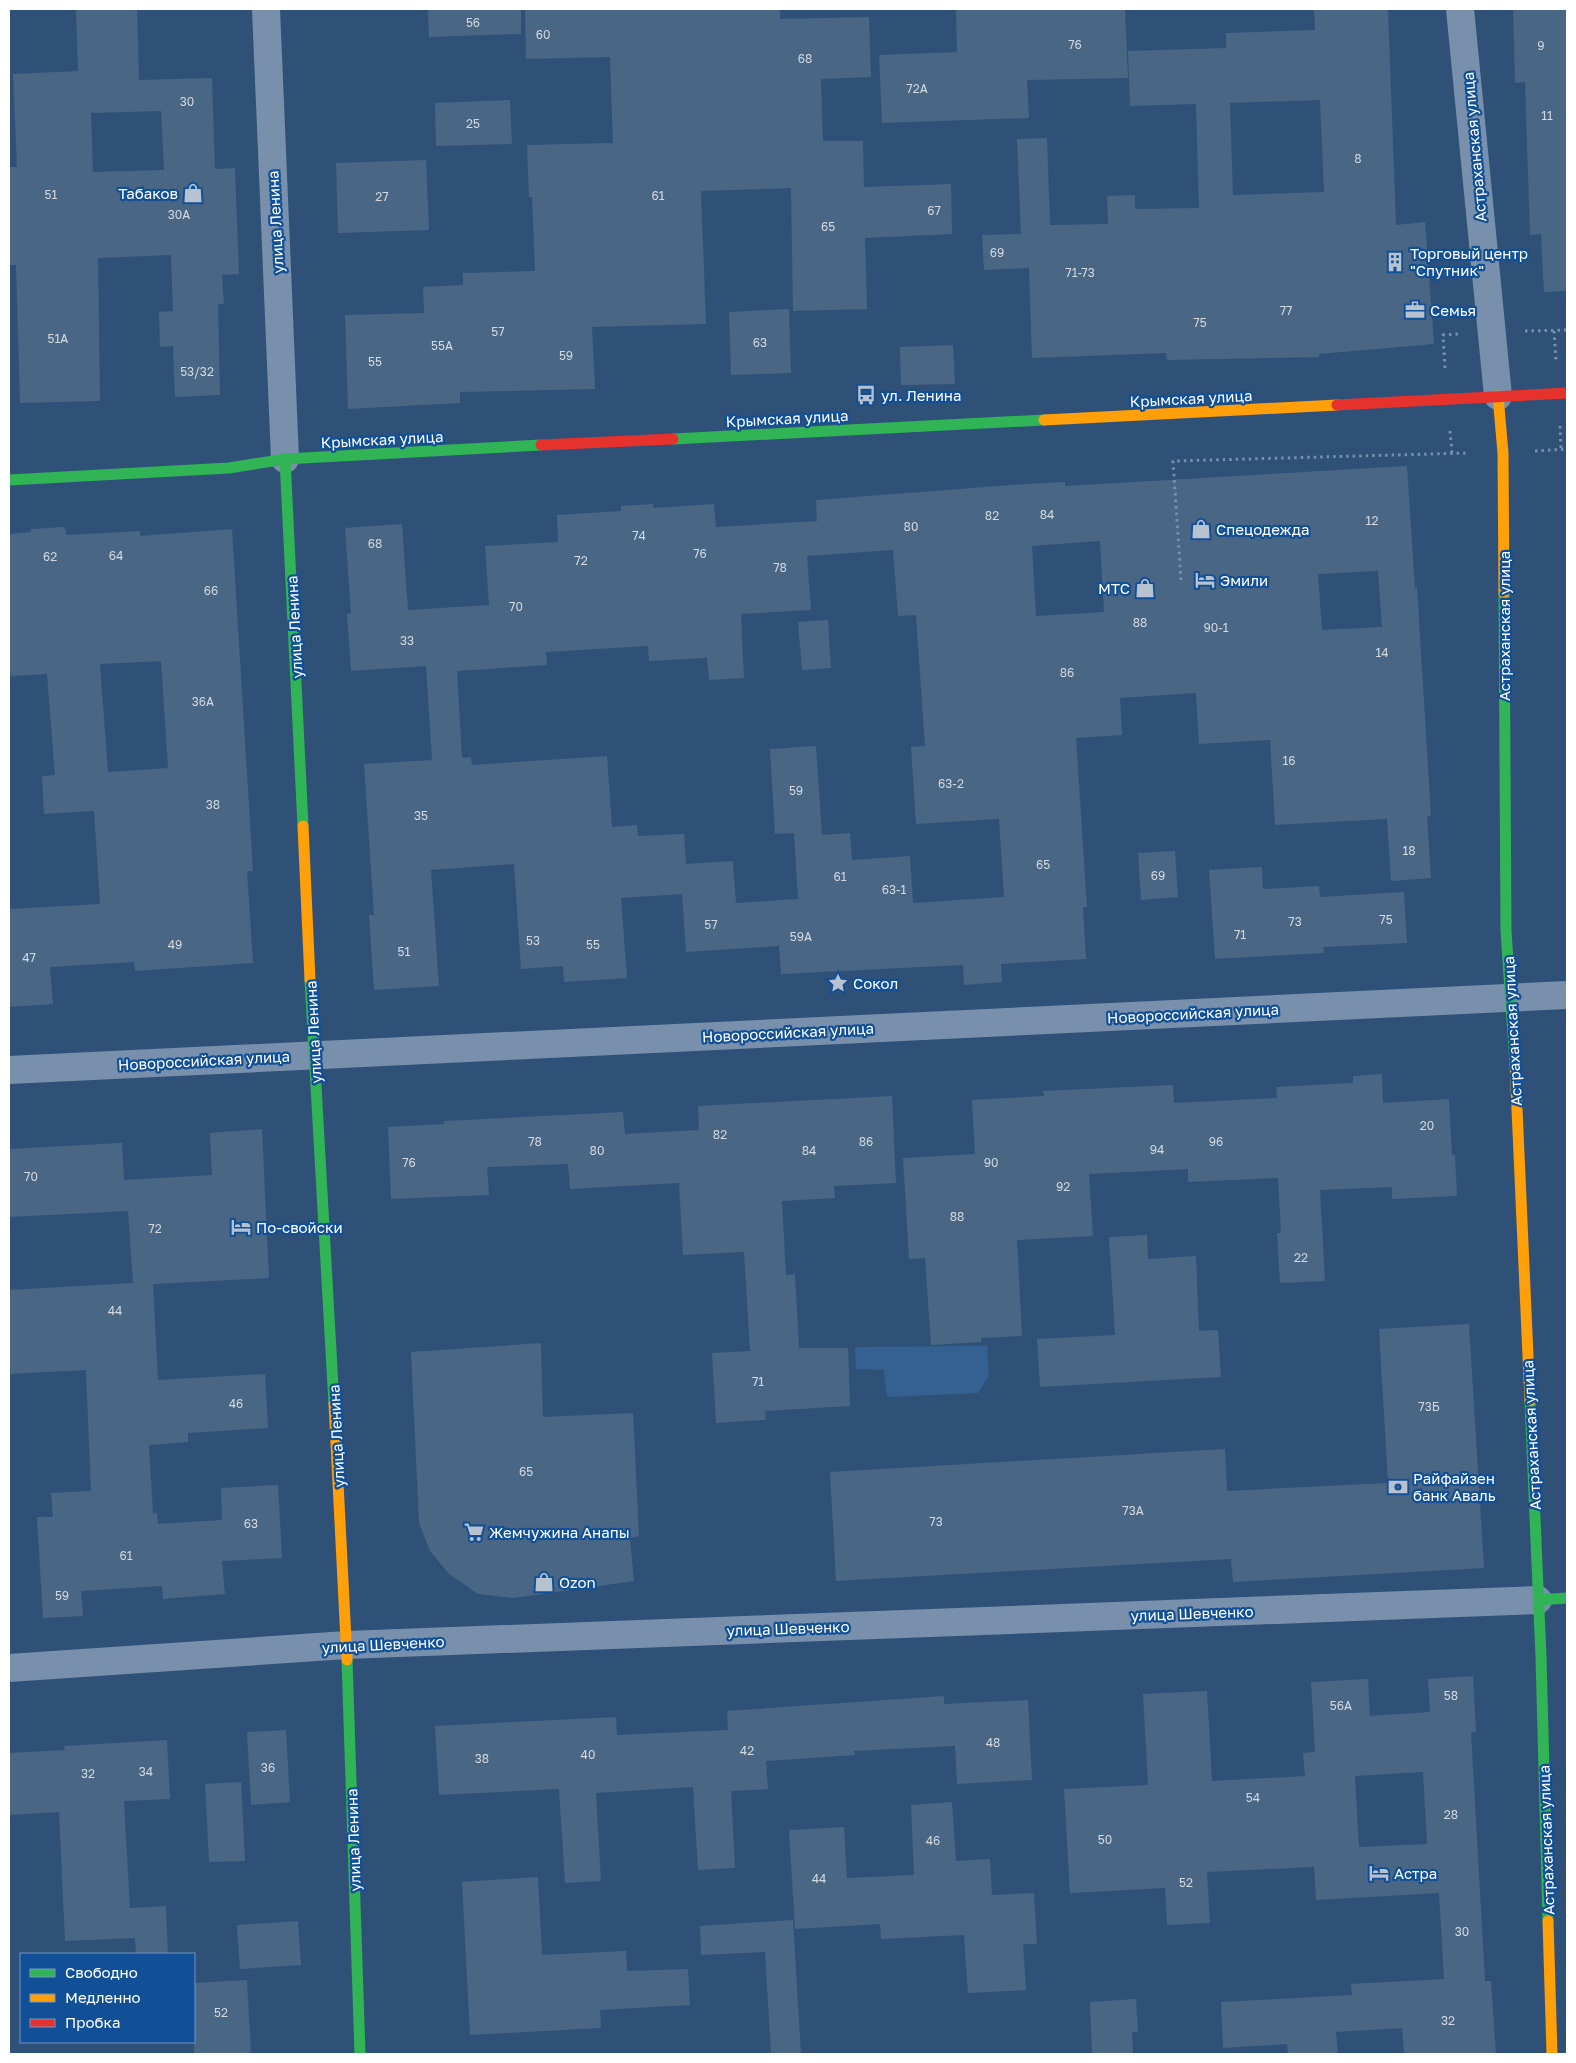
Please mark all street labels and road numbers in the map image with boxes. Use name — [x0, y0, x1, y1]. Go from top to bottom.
street label: Астраханская улица — [1458, 71, 1490, 223]
street label: улица Ленина — [263, 170, 287, 274]
street label: Крымская улица — [1129, 386, 1253, 410]
street label: Крымская улица — [725, 406, 849, 430]
street label: Крымская улица — [320, 427, 444, 451]
street label: Астраханская улица — [1495, 551, 1513, 701]
street label: улица Ленина — [282, 575, 306, 679]
street label: Астраханская улица — [1499, 956, 1525, 1106]
street label: улица Ленина — [301, 980, 325, 1084]
street label: Новороссийская улица — [1107, 1000, 1279, 1026]
street label: Новороссийская улица — [702, 1019, 874, 1045]
street label: Новороссийская улица — [118, 1047, 290, 1073]
street label: Астраханская улица — [1518, 1360, 1544, 1510]
street label: улица Ленина — [324, 1384, 348, 1488]
street label: улица Шевченко — [1130, 1602, 1254, 1624]
street label: улица Шевченко — [726, 1617, 850, 1639]
street label: улица Шевченко — [321, 1632, 445, 1656]
street label: Астраханская улица — [1534, 1765, 1558, 1915]
street label: улица Ленина — [342, 1788, 364, 1892]

